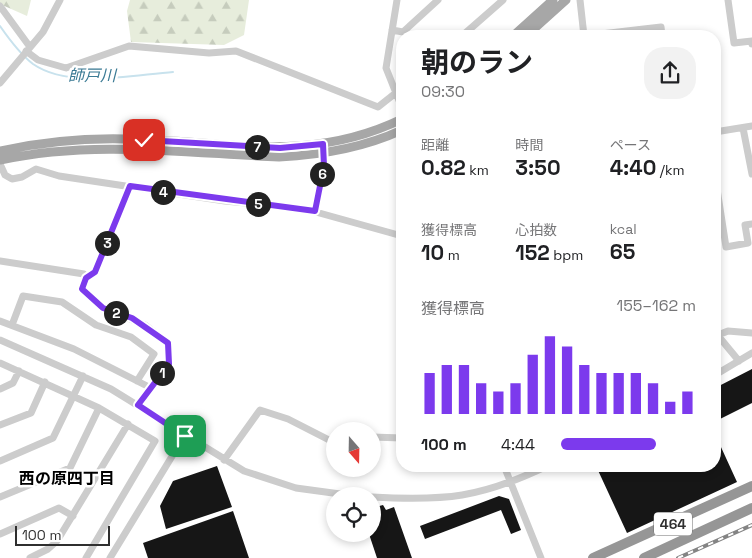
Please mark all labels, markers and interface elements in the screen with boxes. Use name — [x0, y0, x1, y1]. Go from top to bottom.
text: 朝のラン — [421, 44, 533, 80]
button: share — [644, 47, 696, 99]
water label: 師戸川 — [68, 65, 118, 86]
text: 09:30 — [421, 81, 465, 102]
pin — [123, 119, 165, 161]
icon: check — [130, 126, 158, 154]
pin: 7 — [244, 134, 270, 160]
text: 距離 — [421, 136, 449, 154]
text: 時間 — [515, 136, 543, 154]
text: ペース — [610, 136, 651, 154]
text: 7 — [254, 138, 261, 156]
text: 0.82 — [421, 154, 466, 181]
text: 3:50 — [515, 154, 561, 181]
text: 4:40 — [610, 154, 656, 181]
text: km — [466, 161, 489, 179]
text: /km — [656, 161, 685, 179]
pin: 6 — [310, 162, 334, 186]
text: 6 — [318, 165, 327, 183]
pin: 4 — [150, 180, 176, 204]
text: 4 — [159, 183, 168, 201]
pin: 5 — [246, 192, 270, 216]
text: 5 — [254, 195, 263, 213]
text: kcal — [610, 220, 637, 238]
text: 獲得標高 — [421, 221, 477, 239]
text: 心拍数 — [515, 221, 557, 239]
pin: 3 — [94, 230, 120, 256]
text: 3 — [103, 234, 112, 252]
text: 65 — [610, 238, 635, 265]
text: 10 — [421, 239, 444, 266]
text: 152 — [515, 239, 550, 266]
text: m — [444, 246, 460, 264]
text: bpm — [550, 246, 583, 264]
text: 155–162 m — [616, 295, 696, 316]
text: 獲得標高 — [421, 298, 485, 319]
pin: 2 — [104, 300, 128, 326]
text: 2 — [112, 304, 121, 322]
pin: 1 — [150, 360, 174, 386]
text: 1 — [159, 364, 166, 382]
pin — [164, 415, 206, 457]
icon: arrive — [171, 422, 199, 450]
north arrow — [326, 422, 381, 478]
map controls — [326, 422, 381, 542]
text: 100 m — [421, 434, 467, 455]
text: 4:44 — [501, 434, 535, 455]
district label: 西の原四丁目 — [19, 468, 115, 489]
button: locate — [326, 487, 381, 542]
road number: 464 — [654, 512, 692, 536]
scale bar — [15, 523, 110, 546]
text: 100 m — [22, 526, 61, 544]

